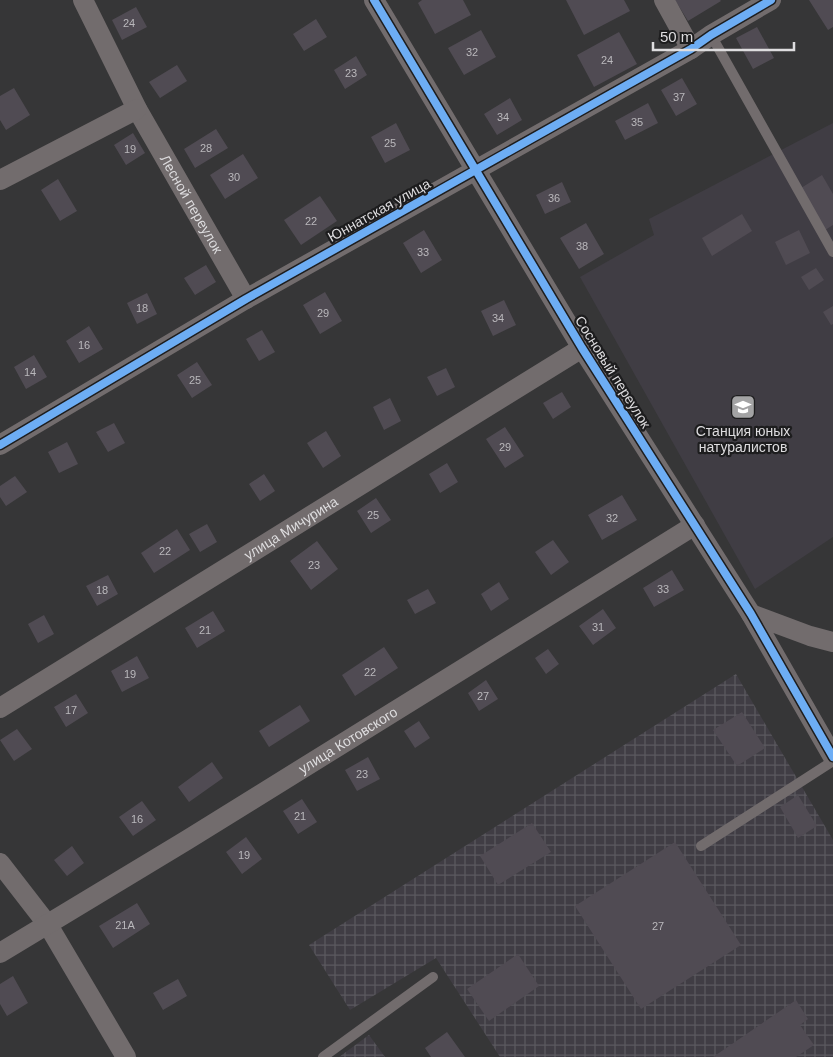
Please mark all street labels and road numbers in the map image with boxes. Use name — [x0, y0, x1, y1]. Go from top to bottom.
street label: Лесной переулок — [157, 152, 226, 257]
street label: Юннатская улица — [325, 175, 433, 245]
street label: Сосновый переулок — [572, 313, 655, 432]
street label: улица Мичурина — [241, 493, 341, 563]
street label: улица Котовского — [296, 703, 401, 777]

